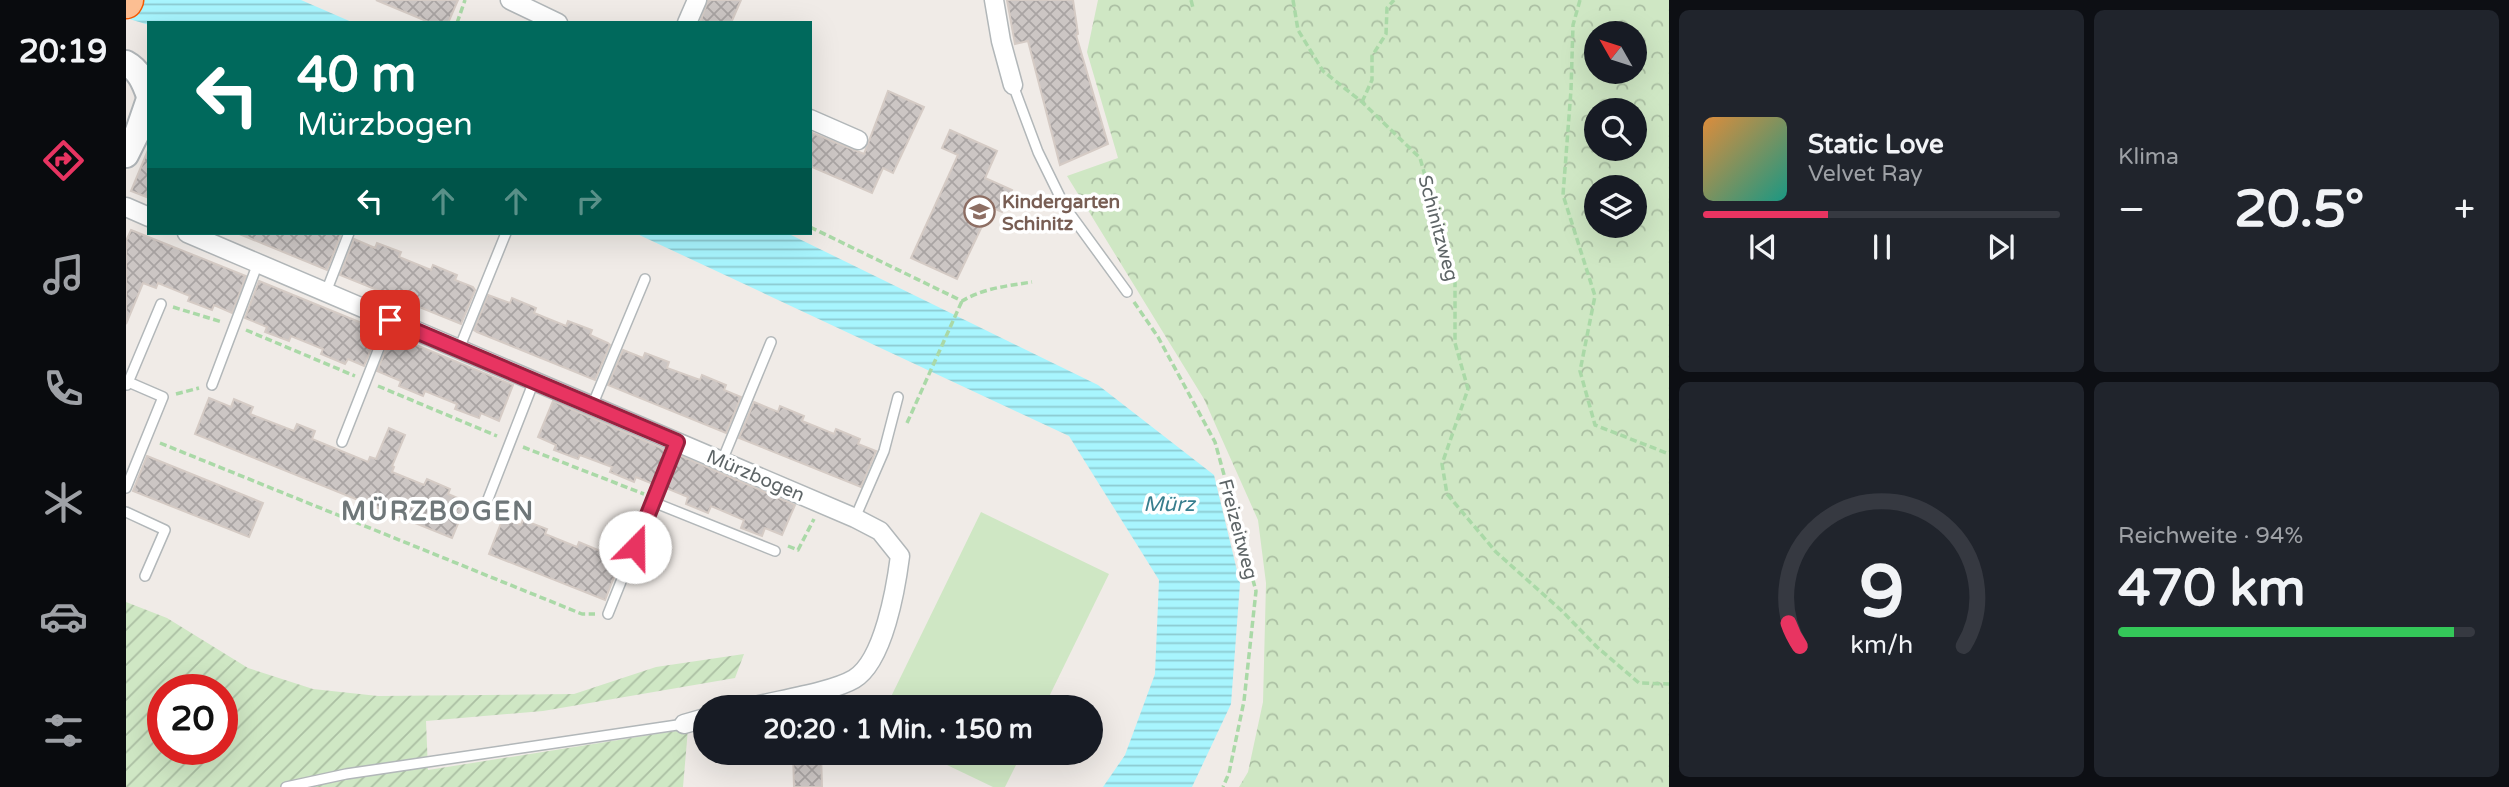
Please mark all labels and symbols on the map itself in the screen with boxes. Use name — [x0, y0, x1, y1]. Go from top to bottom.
north arrow — [1584, 21, 1647, 84]
street label: Schinitzweg — [1413, 173, 1463, 284]
place label: Kindergarten Schinitz — [1002, 191, 1120, 235]
school or university icon: Kindergarten Schinitz — [962, 195, 996, 229]
pin — [360, 290, 420, 350]
street label: Mürzbogen — [703, 445, 808, 506]
street label: Freizeitweg — [1214, 477, 1262, 582]
water label: Mürz — [1143, 492, 1196, 517]
district label: MÜRZBOGEN — [341, 496, 535, 527]
position arrow — [598, 510, 672, 584]
speed limit sign: 20 — [147, 674, 238, 765]

